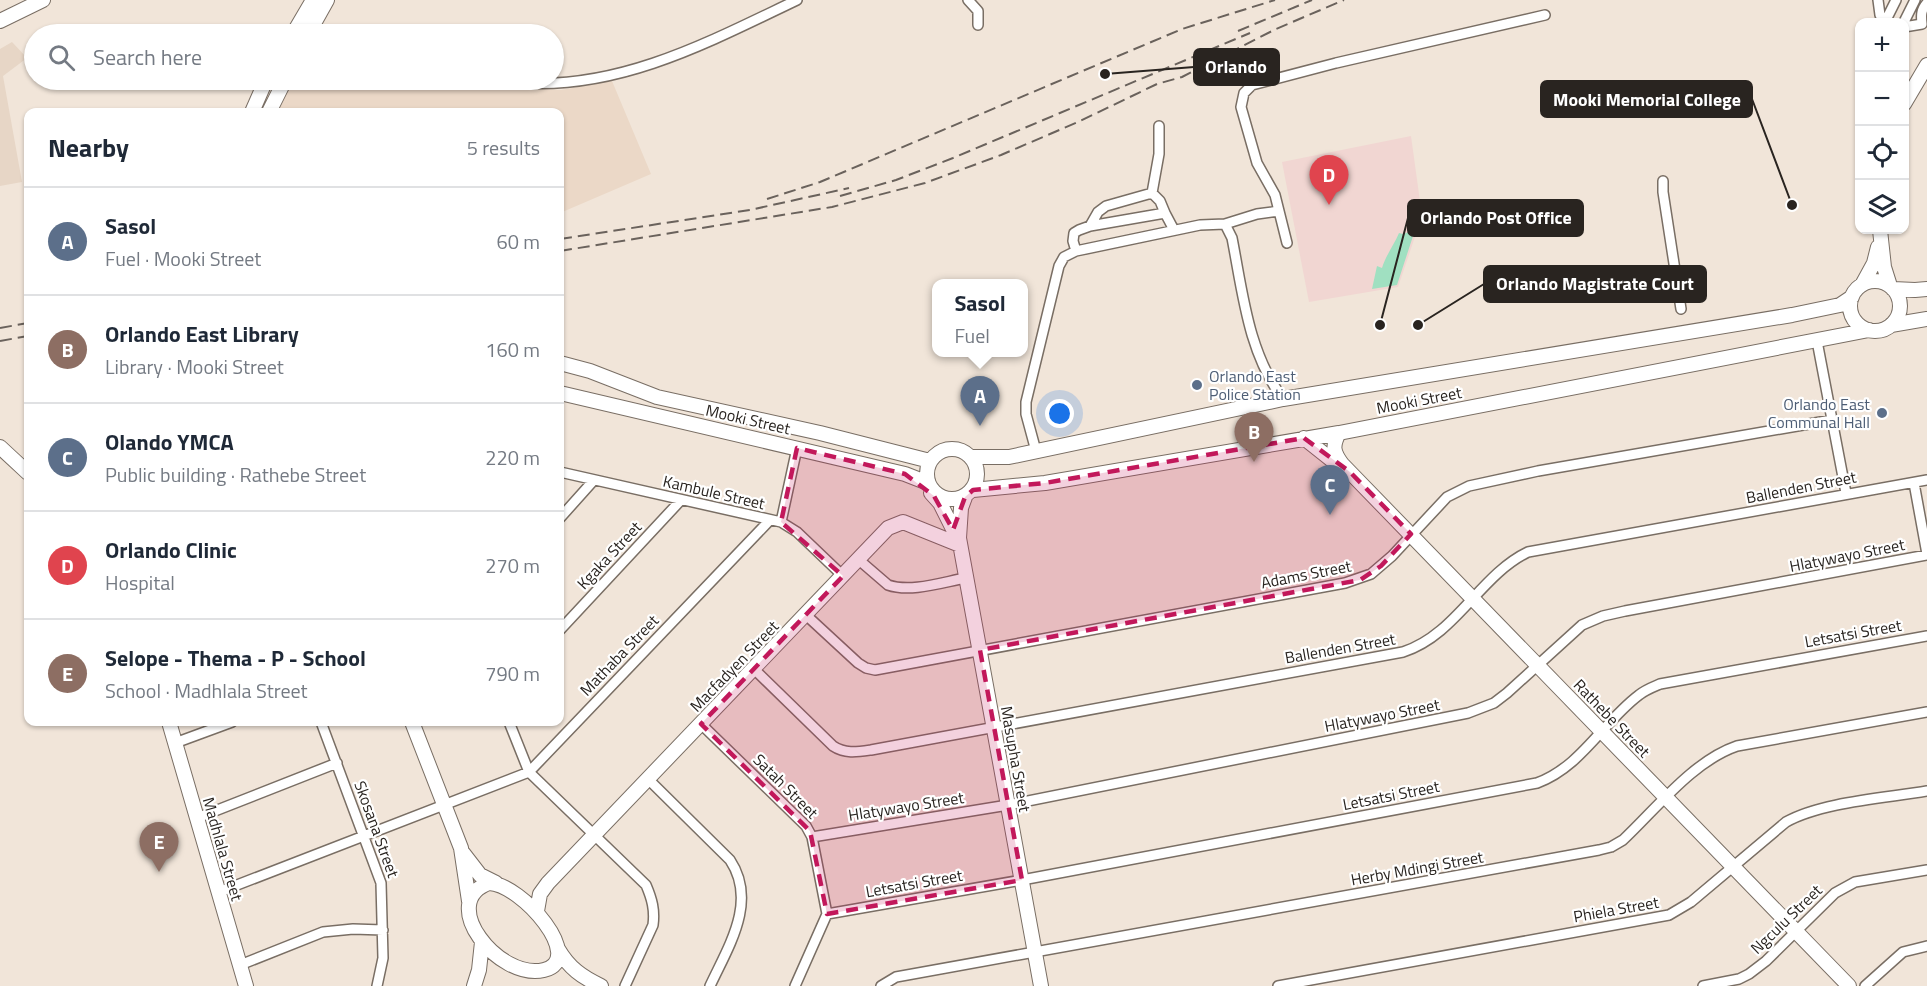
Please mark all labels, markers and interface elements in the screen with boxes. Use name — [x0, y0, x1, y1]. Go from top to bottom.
map controls — [1855, 18, 1909, 234]
button: + — [1855, 18, 1909, 72]
search box — [24, 24, 564, 90]
text: Search here — [93, 40, 202, 74]
icon: search — [45, 41, 78, 74]
callout: Orlando — [1194, 49, 1279, 85]
text: Orlando — [1205, 53, 1267, 80]
button: − — [1855, 72, 1909, 126]
callout: Mooki Memorial College — [1541, 81, 1752, 117]
text: Mooki Memorial College — [1553, 86, 1741, 113]
button: locate — [1855, 126, 1909, 180]
text: Nearby — [48, 128, 129, 167]
text: 5 results — [467, 132, 540, 163]
pin: D — [1310, 156, 1348, 205]
button: layers — [1855, 180, 1909, 234]
callout: Orlando Post Office — [1408, 200, 1583, 236]
text: Orlando Post Office — [1420, 204, 1572, 231]
text: Sasol — [105, 209, 156, 243]
text: A — [61, 226, 74, 257]
text: 60 m — [496, 226, 540, 257]
text: Fuel · Mooki Street — [105, 243, 261, 274]
callout: Orlando Magistrate Court — [1484, 266, 1706, 302]
text: Orlando Magistrate Court — [1496, 270, 1694, 297]
popup — [932, 279, 1028, 357]
text: Sasol — [954, 286, 1006, 320]
text: Orlando East Library — [105, 317, 299, 351]
text: Fuel — [954, 320, 990, 351]
text: B — [61, 334, 74, 365]
text: 160 m — [485, 334, 540, 365]
text: Library · Mooki Street — [105, 351, 284, 382]
place label: Orlando East Police Station — [1209, 364, 1301, 406]
pin: A — [960, 376, 1000, 426]
marker: Orlando East Police Station — [1190, 378, 1204, 392]
street label: Mooki Street — [1374, 380, 1464, 420]
place label: Orlando East Communal Hall — [1768, 392, 1870, 434]
street label: Mooki Street — [703, 398, 793, 440]
your location — [1045, 399, 1074, 428]
marker: Orlando East Communal Hall — [1875, 406, 1889, 420]
pin: B — [1234, 412, 1274, 462]
text: Olando YMCA — [105, 425, 234, 459]
text: C — [62, 442, 73, 473]
text: 220 m — [485, 442, 540, 473]
text: Public building · Rathebe Street — [105, 459, 366, 490]
street label: Ballenden Street — [1744, 464, 1859, 509]
pin: C — [1310, 466, 1350, 515]
street label: Kambule Street — [661, 469, 768, 515]
street label: Kgaka Street — [571, 515, 647, 594]
street label: Hlatywayo Street — [1787, 532, 1907, 578]
text: Orlando Clinic — [105, 533, 237, 567]
text: D — [61, 550, 74, 581]
text: 270 m — [485, 550, 540, 581]
street label: Adams Street — [1259, 553, 1354, 595]
text: Hospital — [105, 567, 175, 598]
street label: Mathaba Street — [574, 609, 664, 701]
street label: Letsatsi Street — [1803, 613, 1904, 653]
street label: Macfadyen Street — [684, 615, 784, 717]
street label: Ballenden Street — [1283, 626, 1398, 670]
text: Selope - Thema - P - School — [105, 641, 366, 675]
text: E — [62, 658, 73, 689]
text: 790 m — [485, 658, 540, 689]
street label: Rathebe Street — [1568, 673, 1656, 763]
text: School · Madhlala Street — [105, 675, 308, 706]
street label: Hlatywayo Street — [1322, 692, 1442, 738]
street label: Masupha Street — [995, 704, 1037, 814]
street label: Satah Street — [748, 748, 824, 824]
street label: Letsatsi Street — [1341, 774, 1442, 816]
street label: Skosana Street — [348, 777, 406, 881]
street label: Hlatywayo Street — [846, 785, 966, 827]
street label: Madhlala Street — [197, 794, 249, 904]
pin: E — [140, 822, 178, 872]
street label: Herby Mdingi Street — [1349, 844, 1486, 891]
street label: Letsatsi Street — [864, 863, 965, 903]
street label: Ngculu Street — [1745, 878, 1827, 959]
street label: Phiela Street — [1571, 890, 1661, 928]

